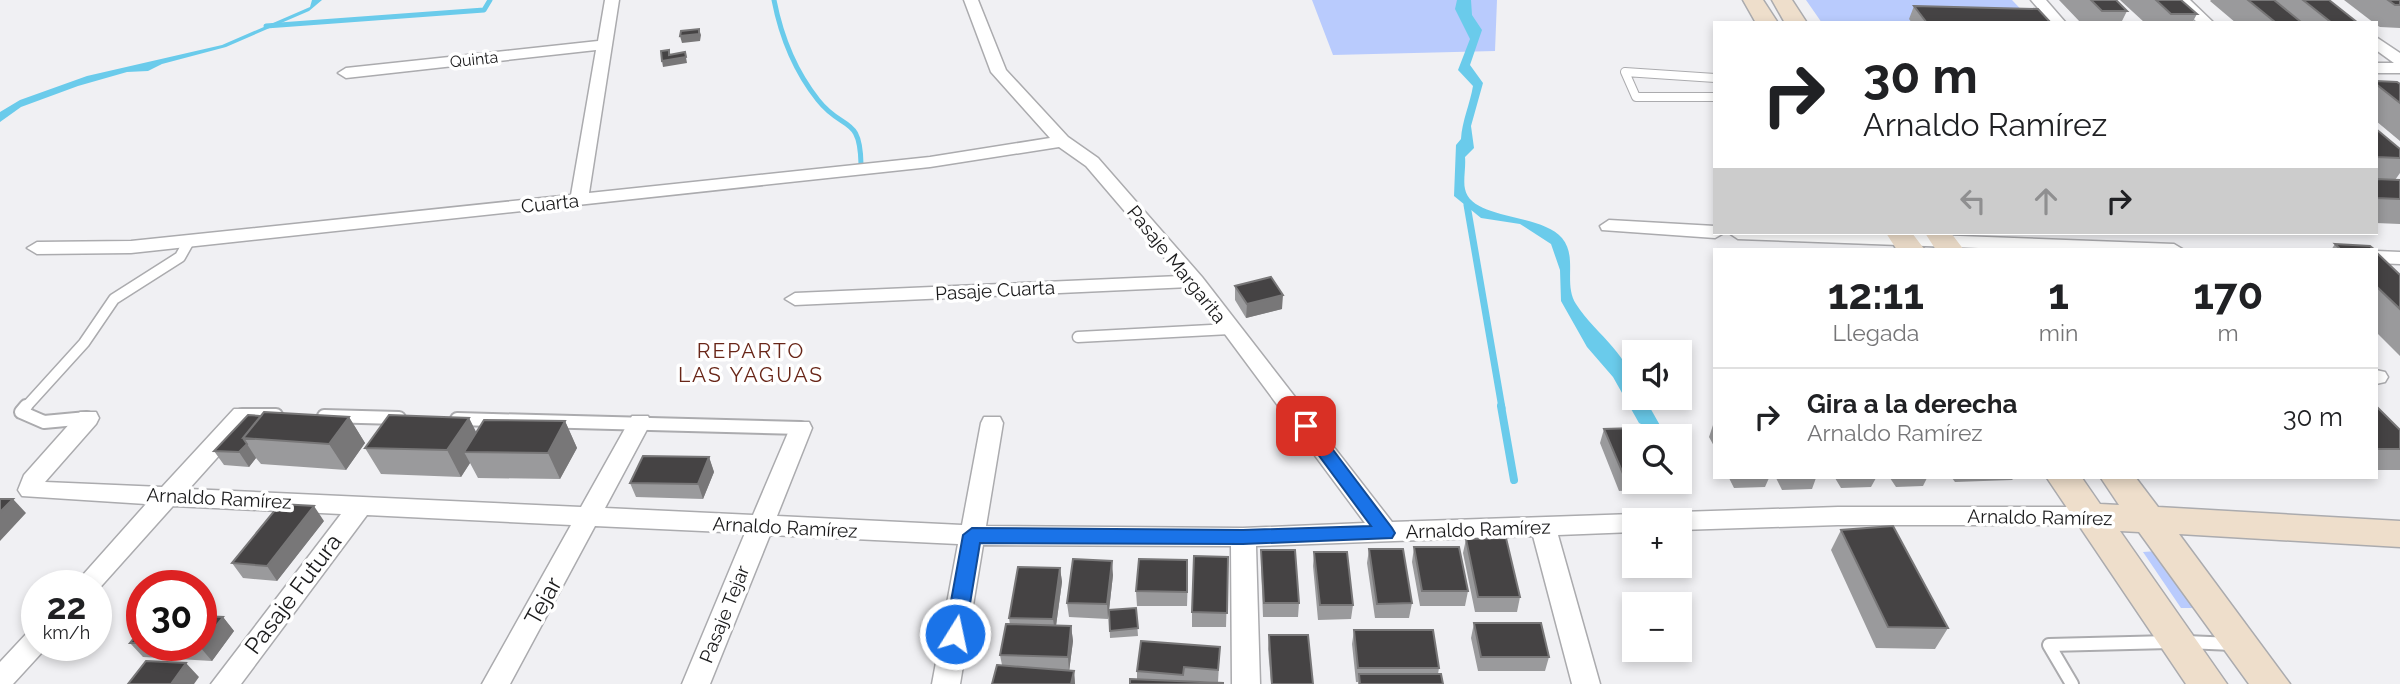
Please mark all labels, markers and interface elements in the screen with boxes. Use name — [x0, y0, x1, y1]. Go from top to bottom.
text: 30 m — [1863, 47, 1978, 104]
street label: Quinta — [449, 48, 499, 71]
icon: right — [1748, 49, 1839, 140]
text: Arnaldo Ramírez — [1863, 106, 2107, 143]
icon: left — [1954, 182, 1992, 220]
icon: ahead — [2027, 182, 2065, 220]
icon: right — [2100, 182, 2138, 220]
street label: Cuarta — [520, 189, 580, 217]
street label: Pasaje Margarita — [1123, 201, 1231, 327]
text: 12:11 — [1828, 270, 1924, 319]
text: 1 — [2048, 270, 2069, 319]
text: 170 — [2193, 270, 2263, 319]
street label: Pasaje Cuarta — [935, 276, 1055, 304]
text: Llegada — [1833, 319, 1919, 346]
text: min — [2039, 319, 2078, 346]
text: m — [2218, 319, 2239, 346]
district label: REPARTO LAS YAGUAS — [678, 338, 824, 387]
map controls — [1622, 340, 1692, 662]
button: sound — [1622, 340, 1692, 410]
text: Gira a la derecha — [1807, 389, 2017, 419]
pin — [1276, 396, 1336, 456]
icon: right — [1748, 398, 1786, 436]
text: 30 m — [2283, 402, 2343, 432]
icon: arrive — [1287, 407, 1325, 445]
text: Arnaldo Ramírez — [1807, 419, 1983, 446]
button: search — [1622, 424, 1692, 494]
street label: Arnaldo Ramírez — [146, 483, 292, 513]
street label: Arnaldo Ramírez — [1967, 505, 2113, 529]
button: + — [1622, 508, 1692, 578]
street label: Arnaldo Ramírez — [712, 512, 858, 542]
street label: Arnaldo Ramírez — [1405, 515, 1551, 543]
street label: Pasaje Futura — [239, 528, 347, 659]
street label: Pasaje Tejar — [694, 562, 754, 666]
speed limit sign: 30 — [126, 570, 217, 661]
street label: Tejar — [518, 572, 567, 629]
text: 22 — [47, 586, 86, 627]
button: − — [1622, 592, 1692, 662]
position arrow — [918, 597, 992, 671]
text: km/h — [43, 622, 90, 643]

